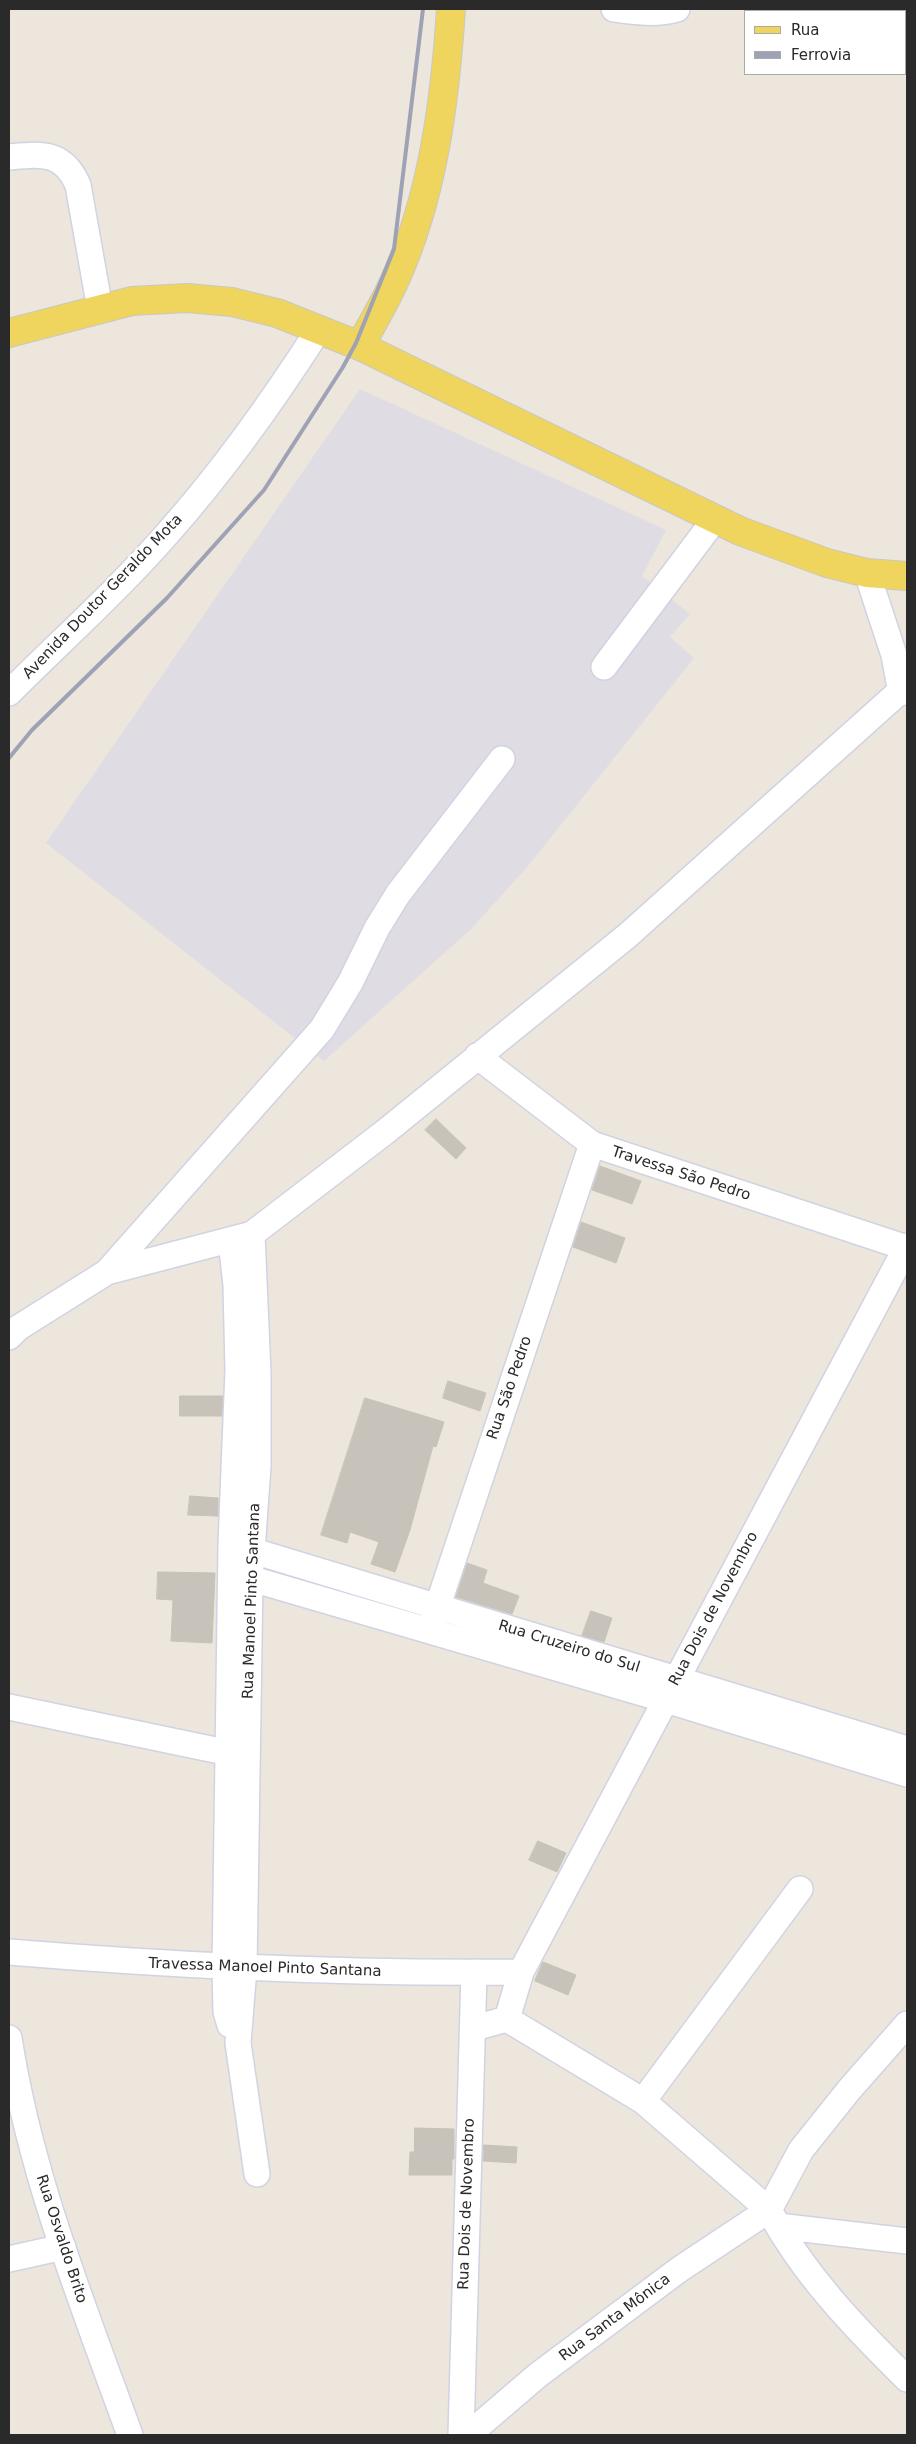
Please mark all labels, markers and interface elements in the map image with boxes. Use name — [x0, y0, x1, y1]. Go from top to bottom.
legend — [744, 10, 906, 75]
text: Rua — [791, 21, 819, 39]
text: Ferrovia — [791, 46, 851, 64]
street label: Avenida Doutor Geraldo Mota — [19, 511, 187, 683]
street label: Travessa São Pedro — [609, 1143, 753, 1205]
street label: Rua São Pedro — [484, 1334, 536, 1442]
street label: Rua Manoel Pinto Santana — [240, 1503, 264, 1699]
street label: Rua Dois de Novembro — [666, 1529, 762, 1689]
street label: Rua Cruzeiro do Sul — [496, 1617, 642, 1677]
street label: Travessa Manoel Pinto Santana — [148, 1955, 382, 1981]
street label: Rua Dois de Novembro — [455, 2118, 479, 2290]
street label: Rua Osvaldo Brito — [32, 2172, 90, 2306]
street label: Rua Santa Mônica — [556, 2270, 674, 2366]

